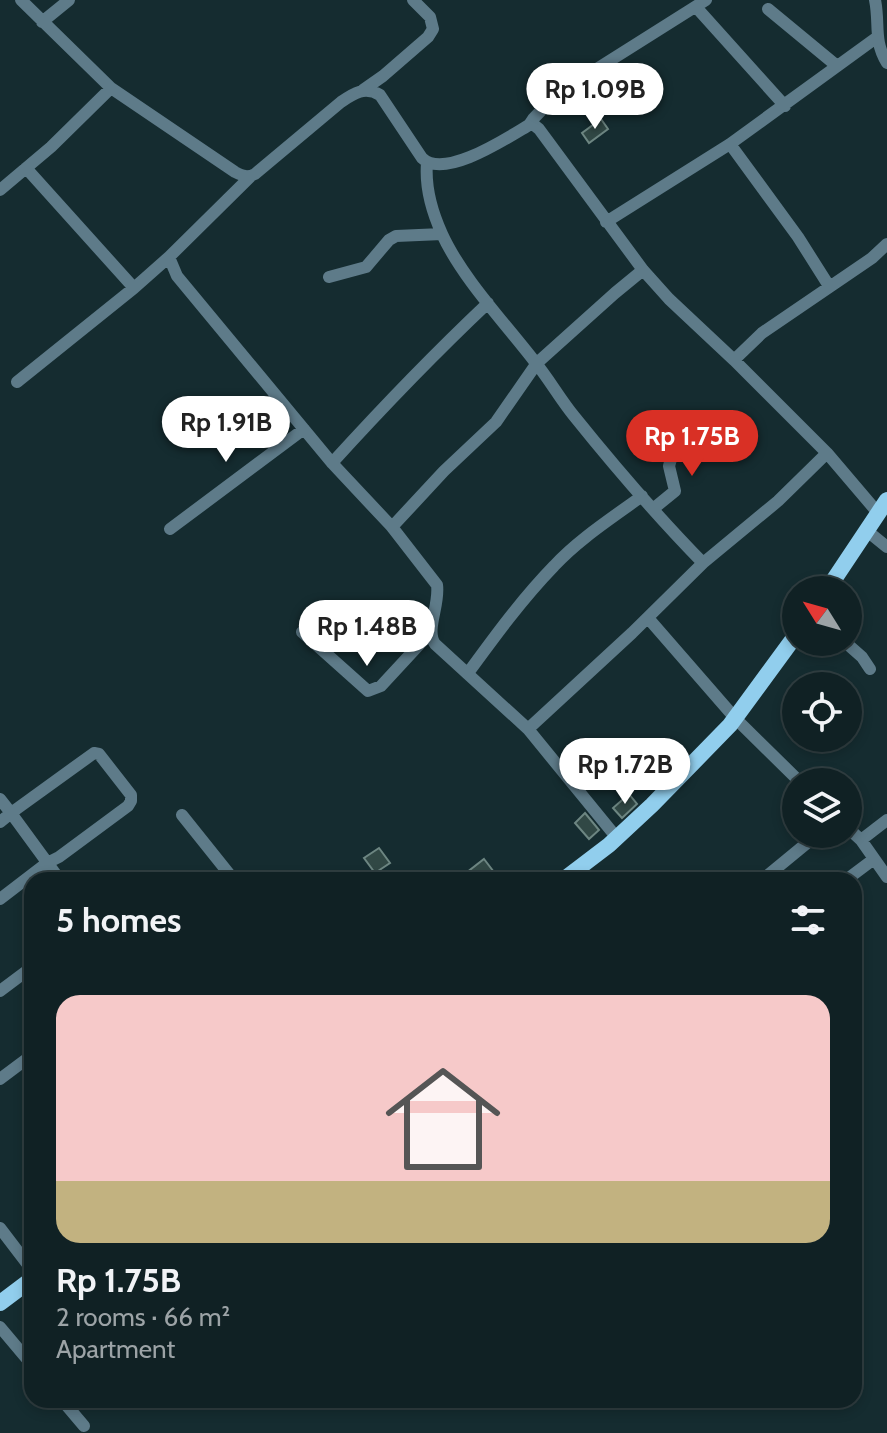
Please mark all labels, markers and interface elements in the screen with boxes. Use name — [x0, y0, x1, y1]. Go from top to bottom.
pin: Rp 1.09B — [512, 63, 678, 131]
text: Rp 1.09B — [544, 73, 646, 105]
pin: Rp 1.91B — [143, 396, 309, 464]
text: Rp 1.91B — [180, 406, 272, 438]
pin: Rp 1.75B — [609, 410, 775, 478]
text: Rp 1.75B — [644, 420, 740, 452]
north arrow — [782, 576, 862, 656]
map controls — [782, 576, 862, 848]
pin: Rp 1.48B — [284, 600, 450, 668]
text: Rp 1.48B — [317, 610, 417, 642]
button: locate — [782, 672, 862, 752]
pin: Rp 1.72B — [542, 738, 708, 806]
text: Rp 1.72B — [577, 748, 673, 780]
button: layers — [782, 768, 862, 848]
icon: filters — [786, 898, 830, 942]
text: 5 homes — [56, 899, 181, 941]
icon: home — [371, 1047, 515, 1191]
text: Rp 1.75B — [56, 1259, 181, 1301]
text: 2 rooms · 66 m² — [56, 1301, 230, 1333]
text: Apartment — [56, 1333, 175, 1365]

